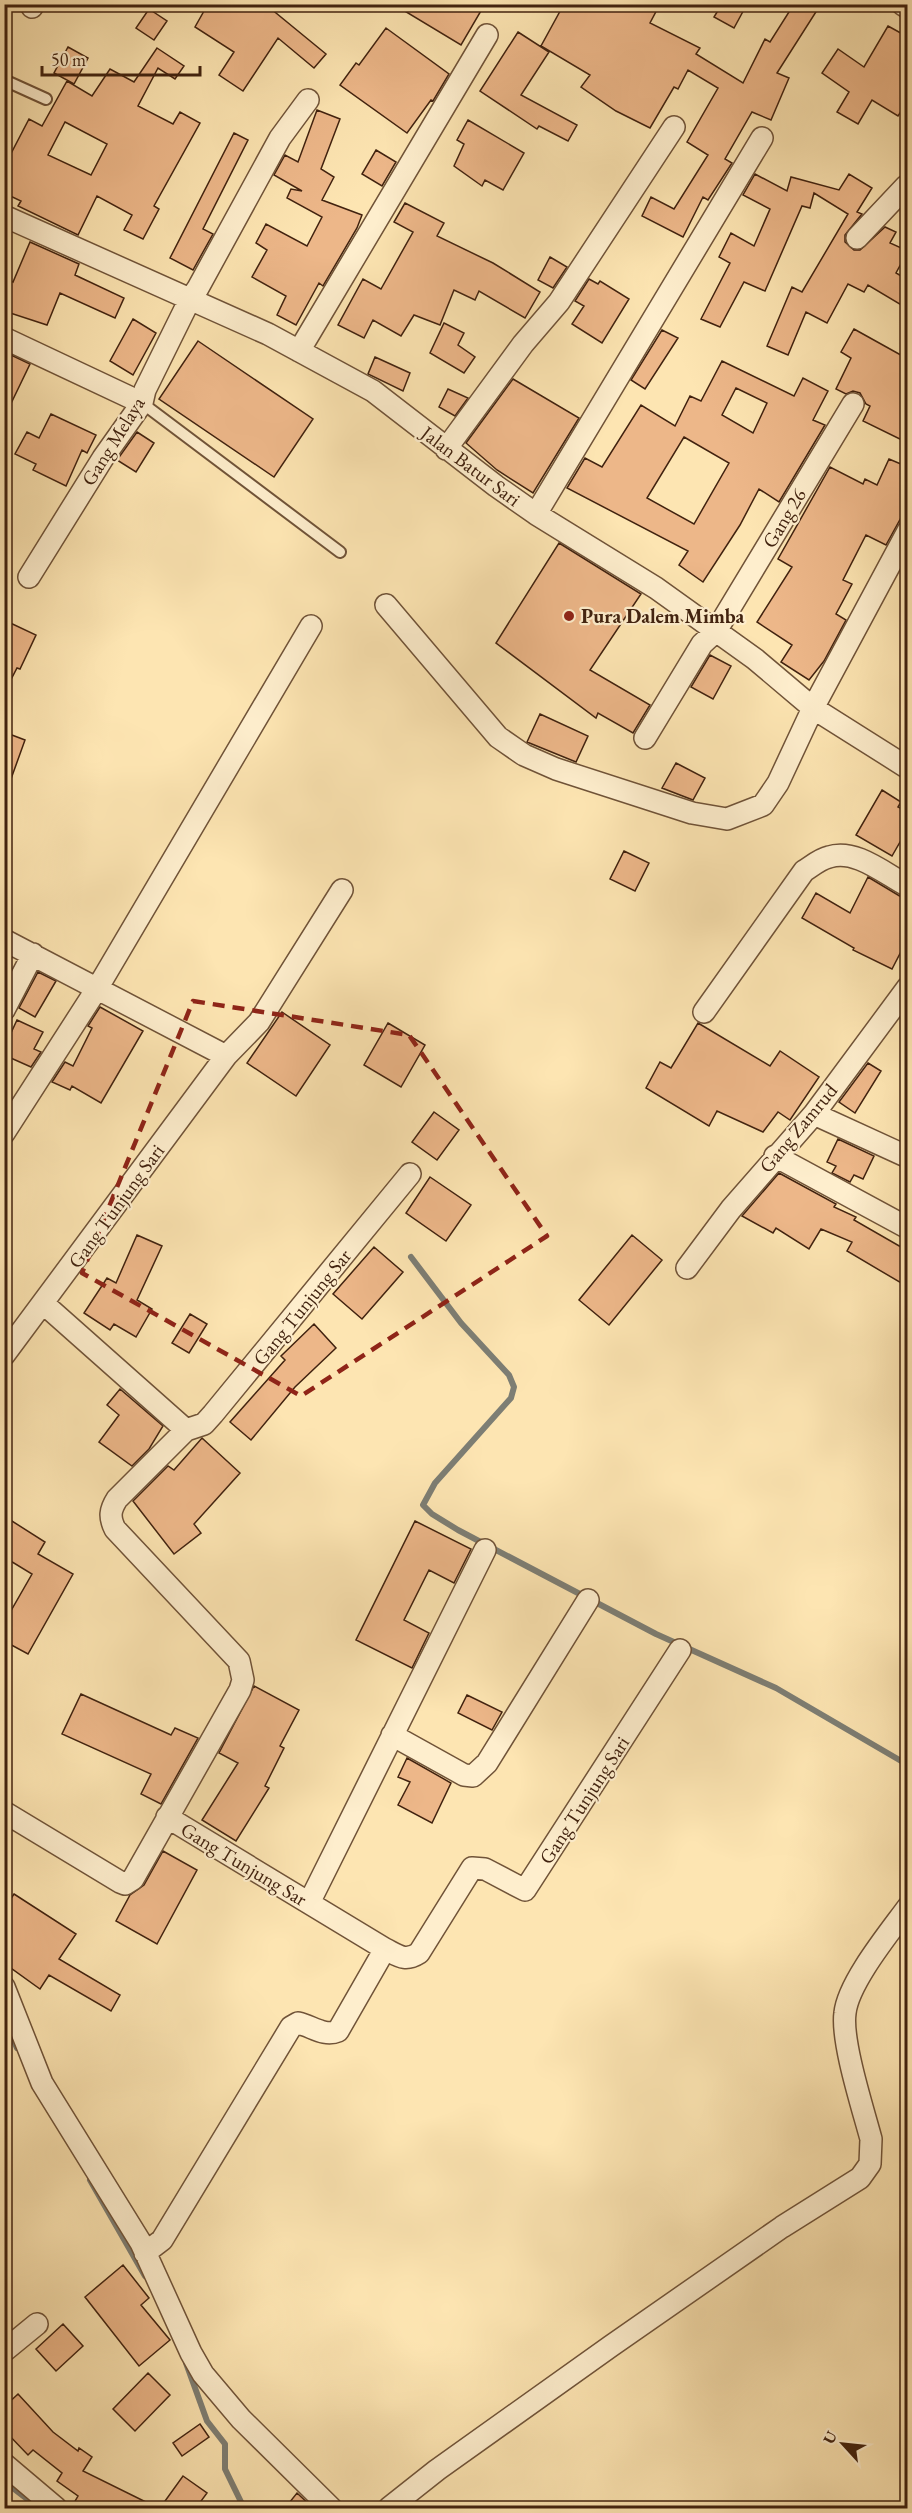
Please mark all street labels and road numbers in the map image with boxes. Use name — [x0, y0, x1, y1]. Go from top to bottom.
street label: Gang Melaya — [75, 392, 151, 490]
street label: Jalan Batur Sari — [414, 419, 526, 512]
street label: Gang 26 — [756, 483, 812, 553]
street label: Gang Zamrud — [753, 1077, 843, 1178]
street label: Gang Tunjung Sari — [62, 1139, 170, 1273]
street label: Gang Tunjung Sar — [247, 1243, 357, 1371]
street label: Gang Tunjung Sari — [533, 1731, 635, 1869]
street label: Gang Tunjung Sar — [176, 1816, 312, 1912]

